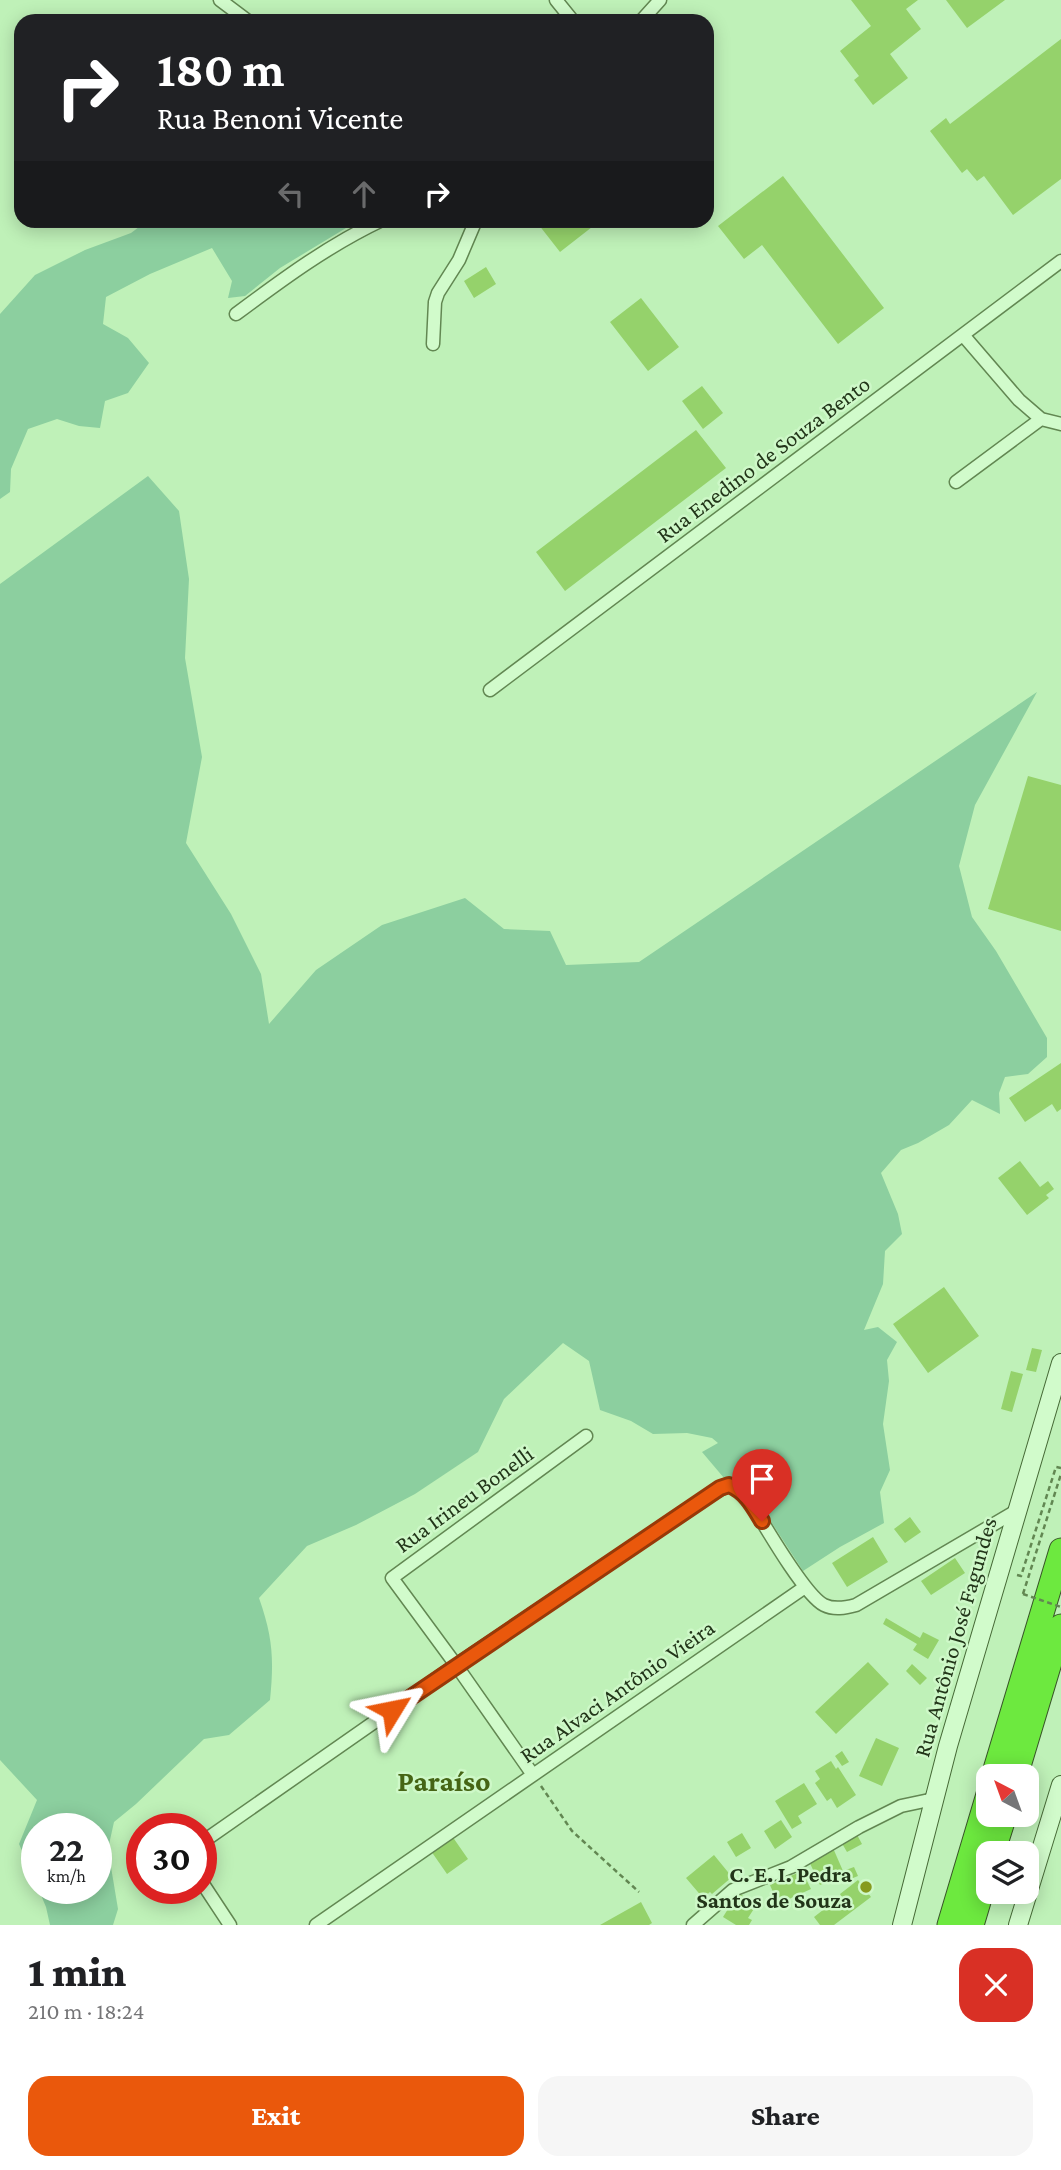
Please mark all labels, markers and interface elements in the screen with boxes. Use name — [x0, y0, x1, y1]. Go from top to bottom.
icon: right — [42, 42, 133, 133]
text: 180 m — [157, 42, 285, 97]
text: Rua Benoni Vicente — [157, 100, 403, 136]
icon: left — [272, 175, 310, 213]
icon: ahead — [345, 175, 383, 213]
icon: right — [418, 175, 456, 213]
street label: Rua Enedino de Souza Bento — [651, 370, 875, 548]
street label: Rua Irineu Bonelli — [390, 1440, 538, 1558]
pin — [732, 1449, 792, 1521]
icon: arrive — [743, 1460, 781, 1498]
street label: Rua Antônio José Fagundes — [908, 1514, 1002, 1760]
street label: Rua Alvaci Antônio Vieira — [515, 1614, 720, 1768]
position arrow — [355, 1673, 429, 1747]
district label: Paraíso — [397, 1764, 491, 1797]
north arrow — [976, 1764, 1040, 1827]
map controls — [976, 1764, 1039, 1904]
speed limit sign: 30 — [126, 1813, 217, 1904]
text: 22 — [49, 1830, 84, 1869]
button: layers — [976, 1841, 1039, 1904]
place label: C. E. I. Pedra Santos de Souza — [696, 1861, 853, 1913]
text: km/h — [47, 1866, 86, 1886]
marker: C. E. I. Pedra Santos de Souza — [858, 1879, 874, 1895]
text: 1 min — [28, 1948, 126, 1995]
button: close — [959, 1948, 1033, 2022]
text: 210 m · 18:24 — [28, 1998, 145, 2024]
button: Exit — [28, 2076, 524, 2156]
button: Share — [538, 2076, 1033, 2156]

